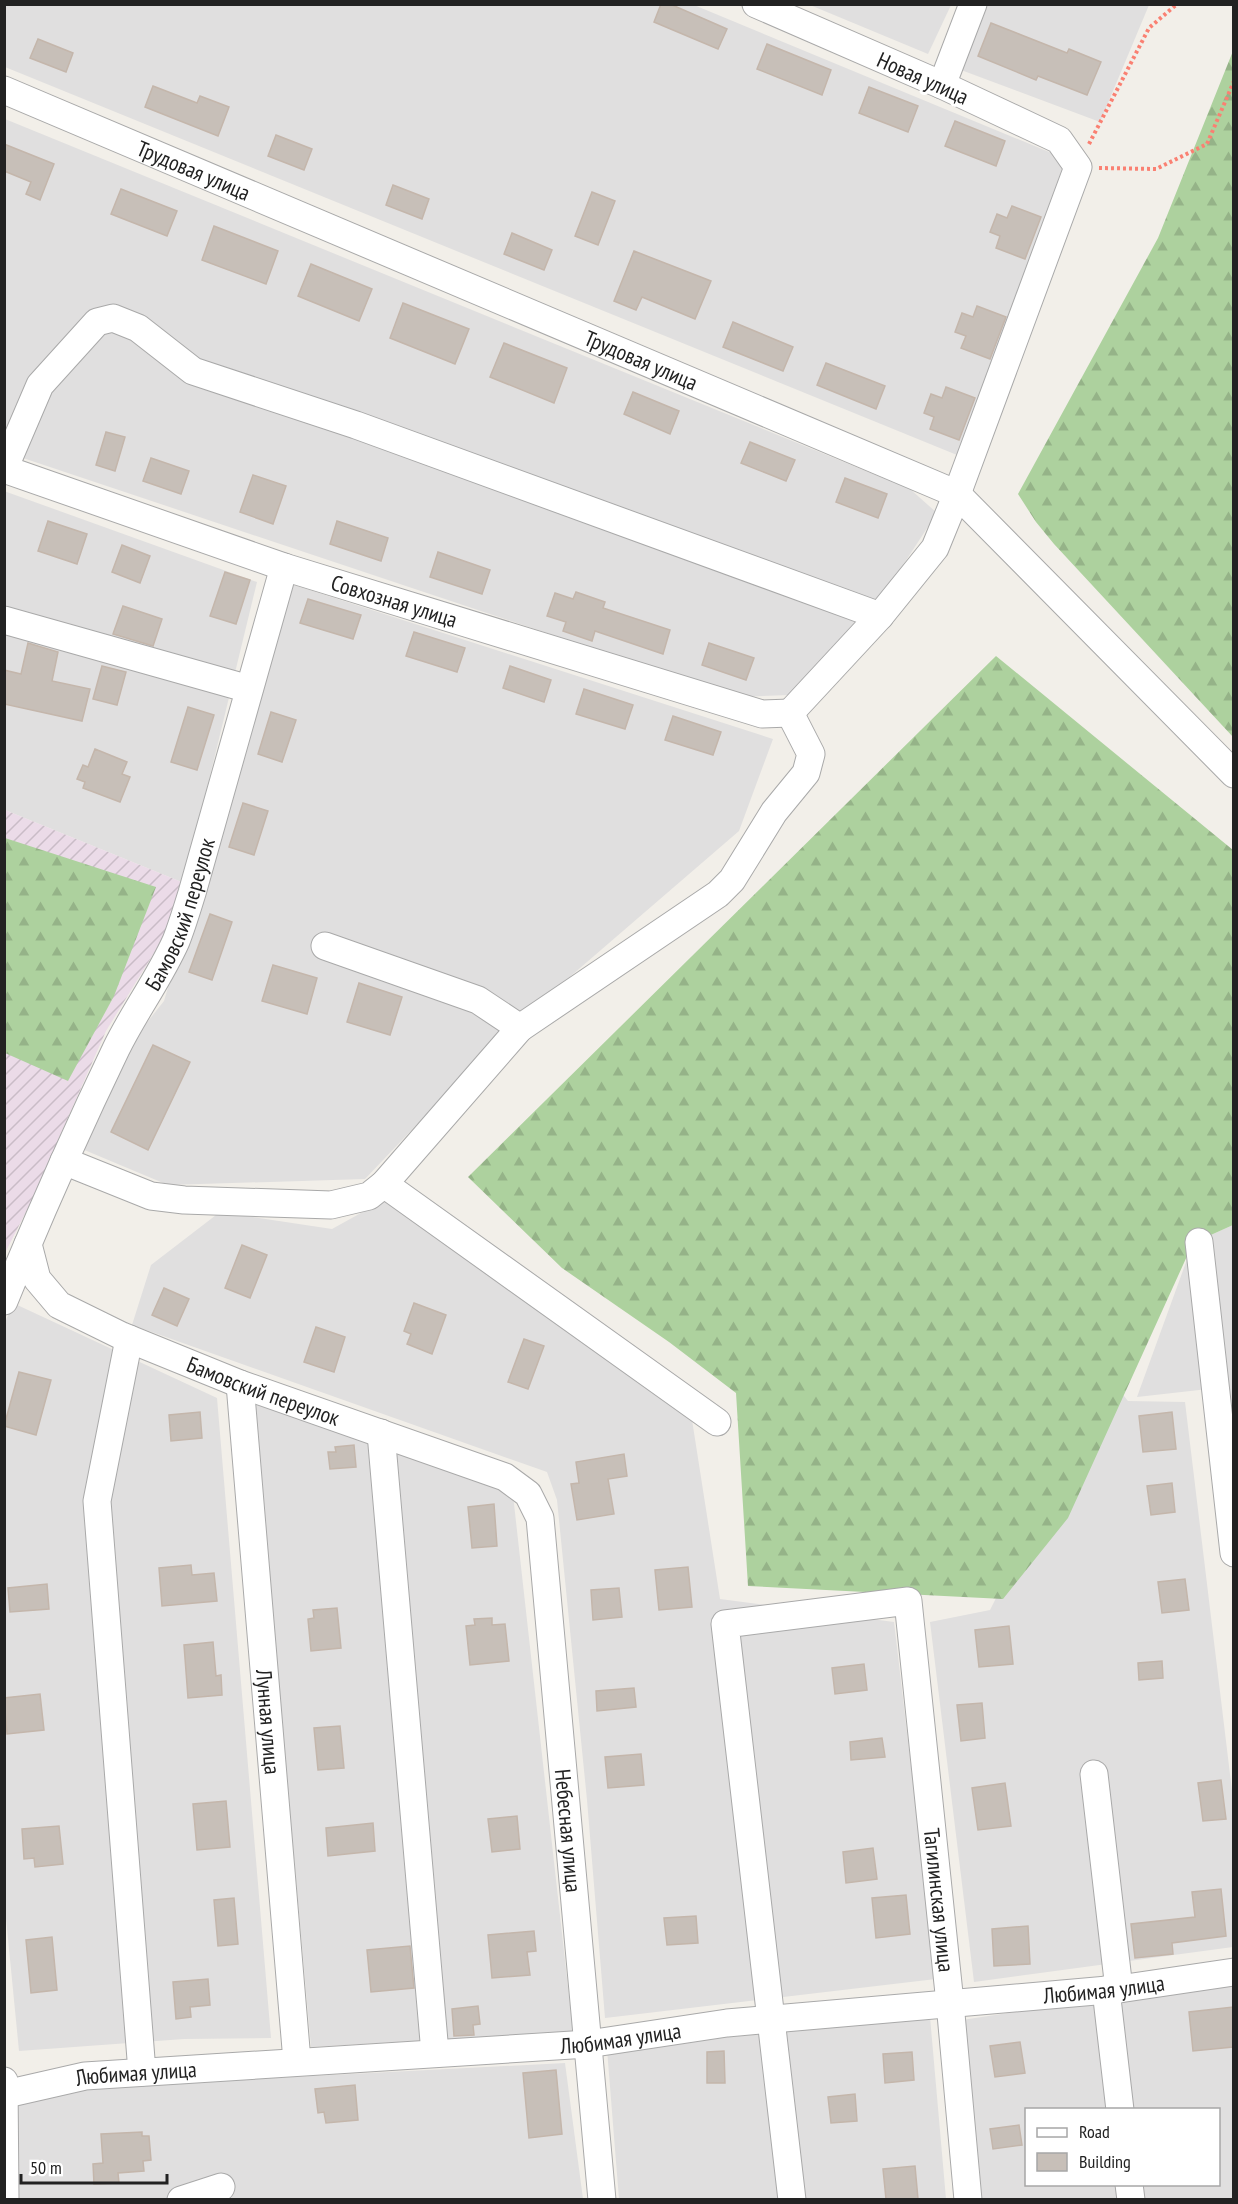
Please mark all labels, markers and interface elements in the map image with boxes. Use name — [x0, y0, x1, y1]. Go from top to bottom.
street label: Новая улица — [873, 45, 973, 111]
street label: Трудовая улица — [133, 134, 255, 207]
street label: Трудовая улица — [580, 324, 702, 396]
street label: Совхозная улица — [328, 568, 461, 633]
street label: Бамовский переулок — [139, 834, 221, 996]
street label: Бамовский переулок — [183, 1350, 344, 1432]
street label: Лунная улица — [250, 1667, 287, 1776]
street label: Небесная улица — [549, 1768, 588, 1894]
street label: Тагилинская улица — [918, 1827, 961, 1973]
street label: Любимая улица — [1041, 1968, 1166, 2010]
street label: Любимая улица — [558, 2016, 683, 2060]
street label: Любимая улица — [71, 2055, 197, 2092]
legend — [1025, 2108, 1220, 2186]
text: Road — [1079, 2120, 1110, 2143]
scale bar — [21, 2147, 166, 2185]
text: Building — [1079, 2150, 1131, 2173]
text: 50 m — [30, 2156, 62, 2179]

